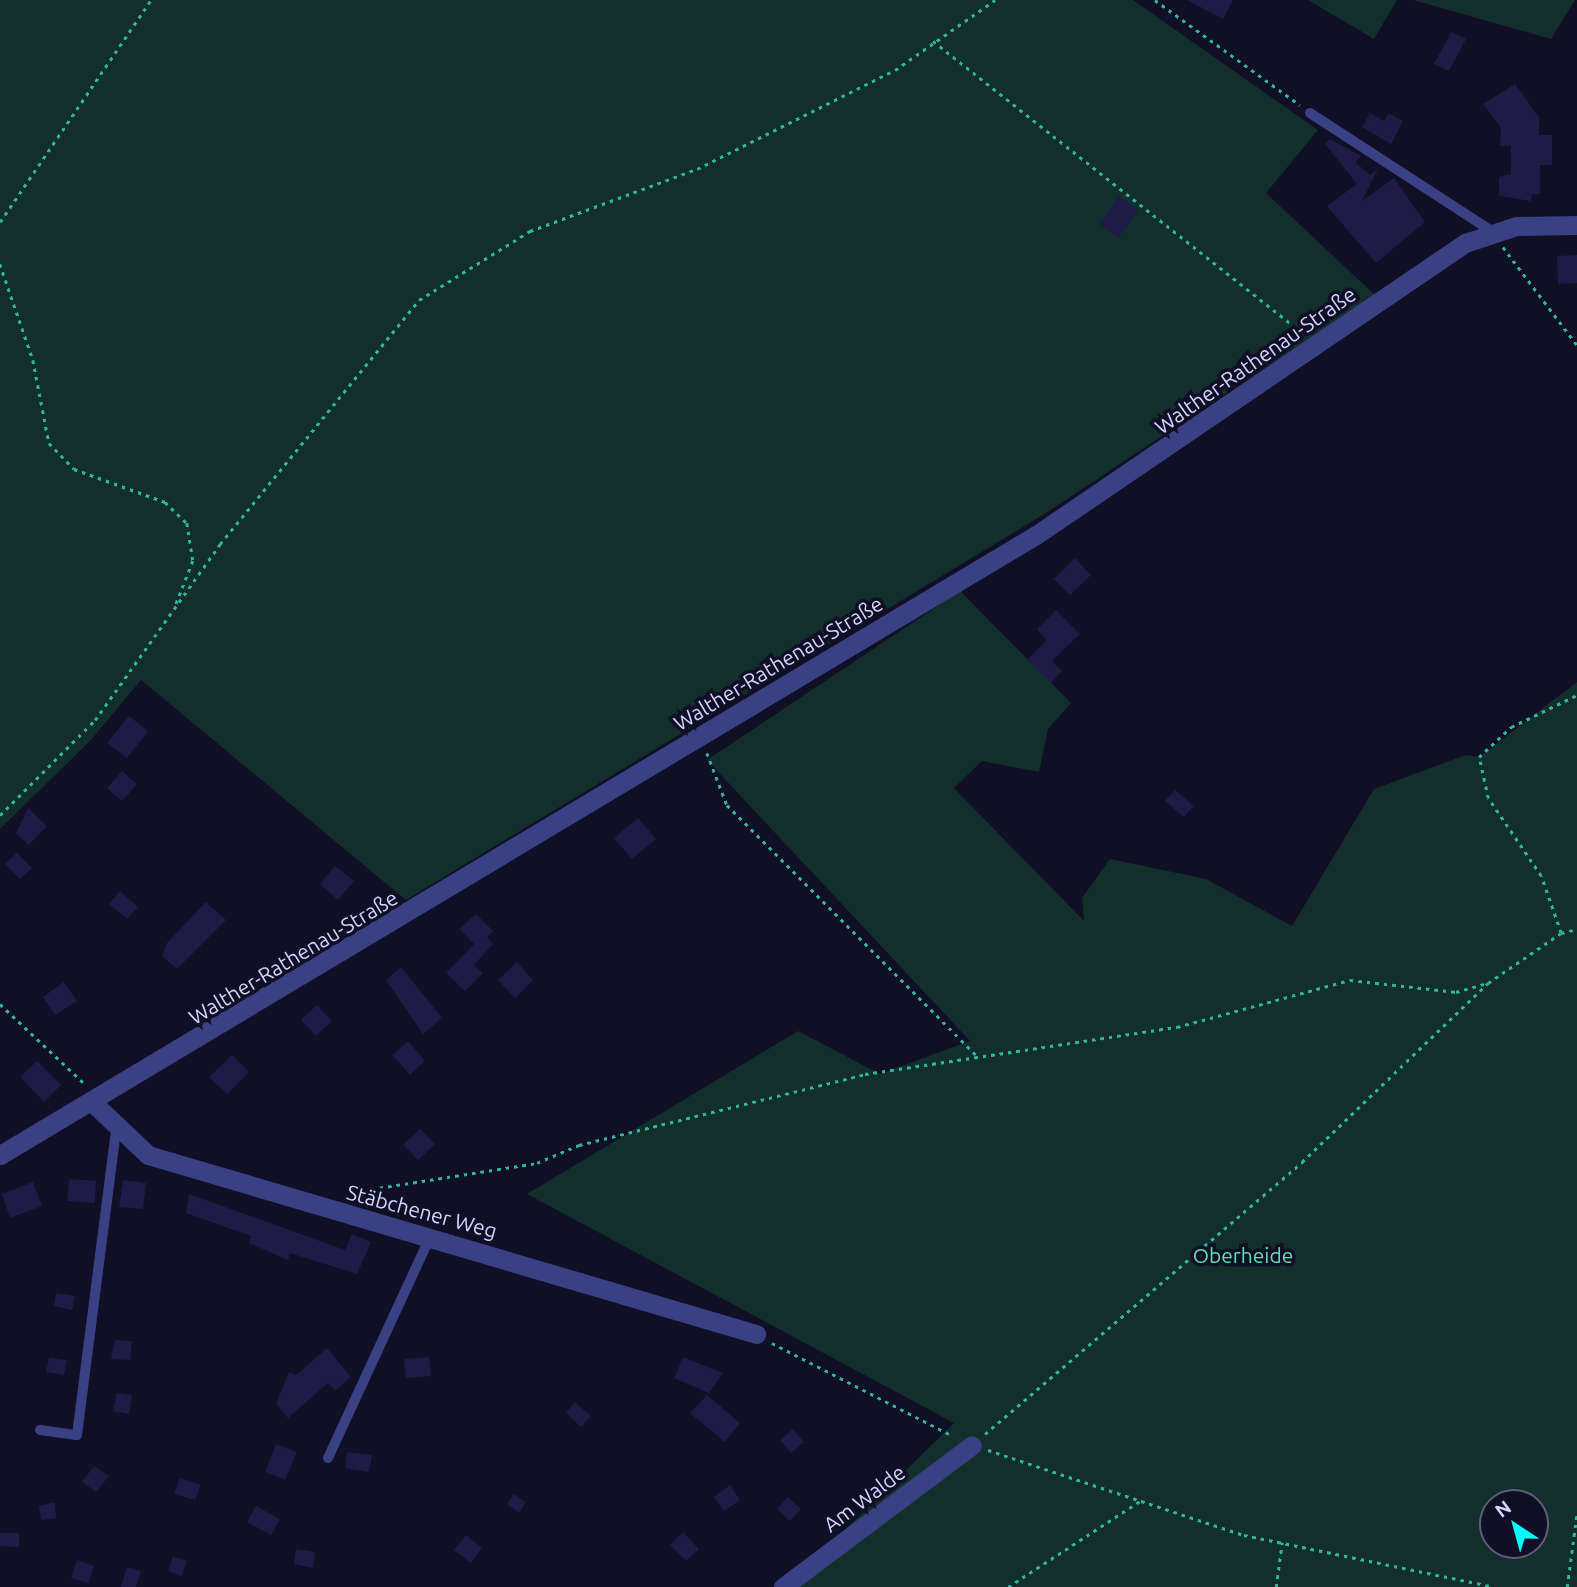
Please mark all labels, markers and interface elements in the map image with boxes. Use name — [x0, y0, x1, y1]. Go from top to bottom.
street label: Walther-Rathenau-Straße — [1150, 281, 1360, 439]
street label: Walther-Rathenau-Straße — [669, 591, 887, 735]
street label: Walther-Rathenau-Straße — [184, 885, 402, 1029]
street label: Stäbchener Weg — [344, 1179, 500, 1243]
park label: Oberheide — [1193, 1242, 1293, 1268]
street label: Am Walde — [818, 1459, 910, 1537]
north arrow — [1479, 1489, 1549, 1559]
text: N — [1491, 1496, 1515, 1522]

